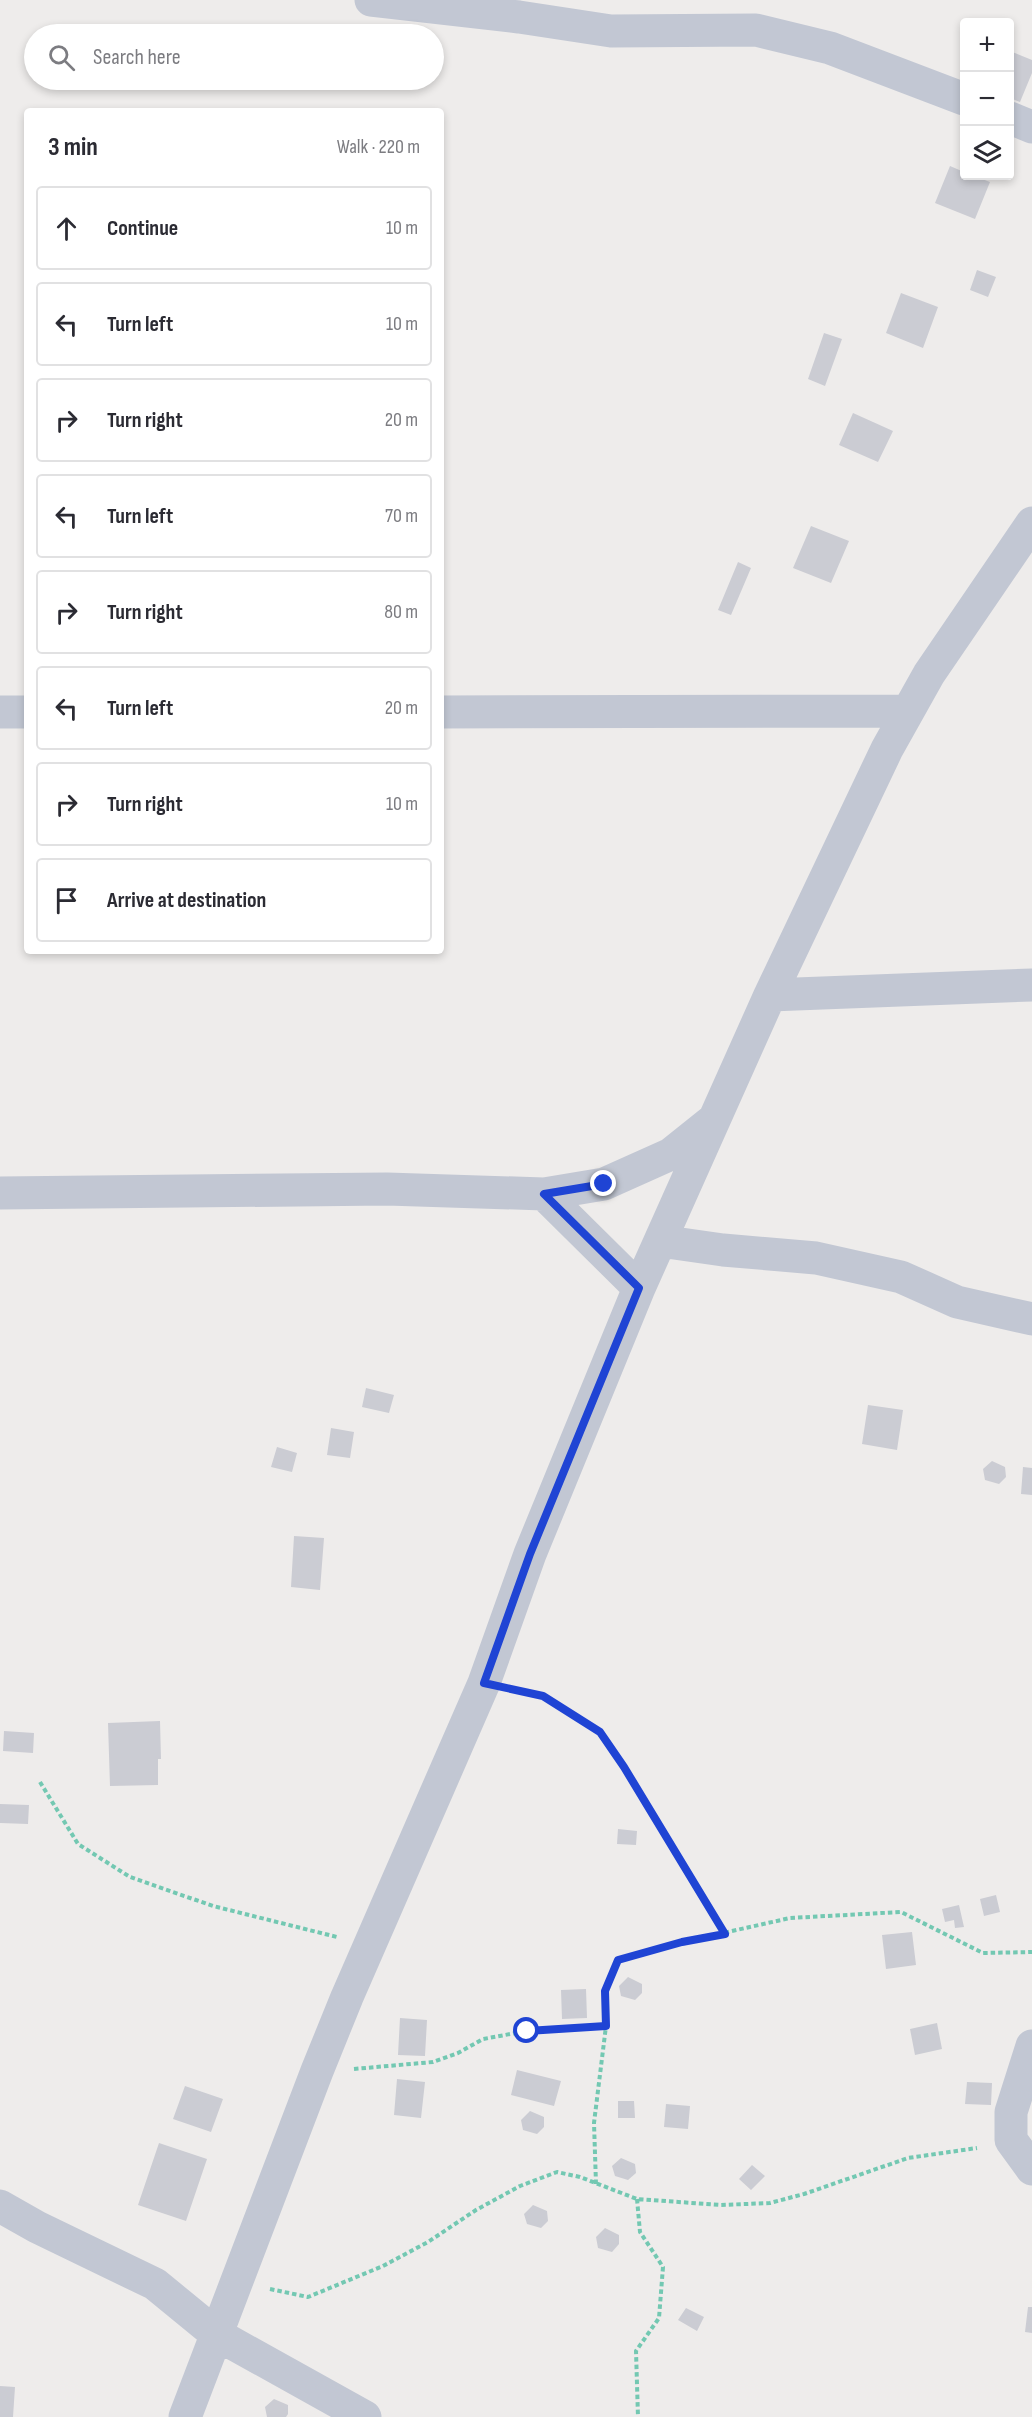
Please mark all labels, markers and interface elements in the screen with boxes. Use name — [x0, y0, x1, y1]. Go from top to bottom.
map controls — [960, 18, 1014, 180]
button: + — [960, 18, 1014, 72]
search box — [24, 24, 444, 90]
icon: search — [45, 41, 78, 74]
text: Search here — [93, 44, 180, 71]
button: − — [960, 72, 1014, 126]
button: layers — [960, 126, 1014, 180]
text: 3 min — [48, 132, 98, 163]
text: Walk · 220 m — [337, 135, 420, 159]
icon: ahead — [50, 212, 83, 245]
text: Continue — [107, 215, 178, 242]
text: 10 m — [386, 216, 418, 240]
icon: left — [50, 308, 83, 341]
text: Turn left — [107, 311, 173, 338]
text: 10 m — [386, 312, 418, 336]
icon: right — [50, 404, 83, 437]
text: Turn right — [107, 407, 183, 434]
text: 20 m — [385, 408, 418, 432]
icon: left — [50, 500, 83, 533]
text: Turn left — [107, 503, 173, 530]
text: 70 m — [385, 504, 418, 528]
icon: right — [50, 596, 83, 629]
text: Turn right — [107, 599, 183, 626]
text: 80 m — [384, 600, 418, 624]
icon: left — [50, 692, 83, 725]
text: Turn left — [107, 695, 173, 722]
text: 20 m — [385, 696, 418, 720]
icon: right — [50, 788, 83, 821]
text: Turn right — [107, 791, 183, 818]
text: 10 m — [386, 792, 418, 816]
icon: arrive — [50, 884, 83, 917]
text: Arrive at destination — [107, 887, 266, 914]
route end — [590, 1170, 616, 1196]
route start — [513, 2017, 539, 2043]

